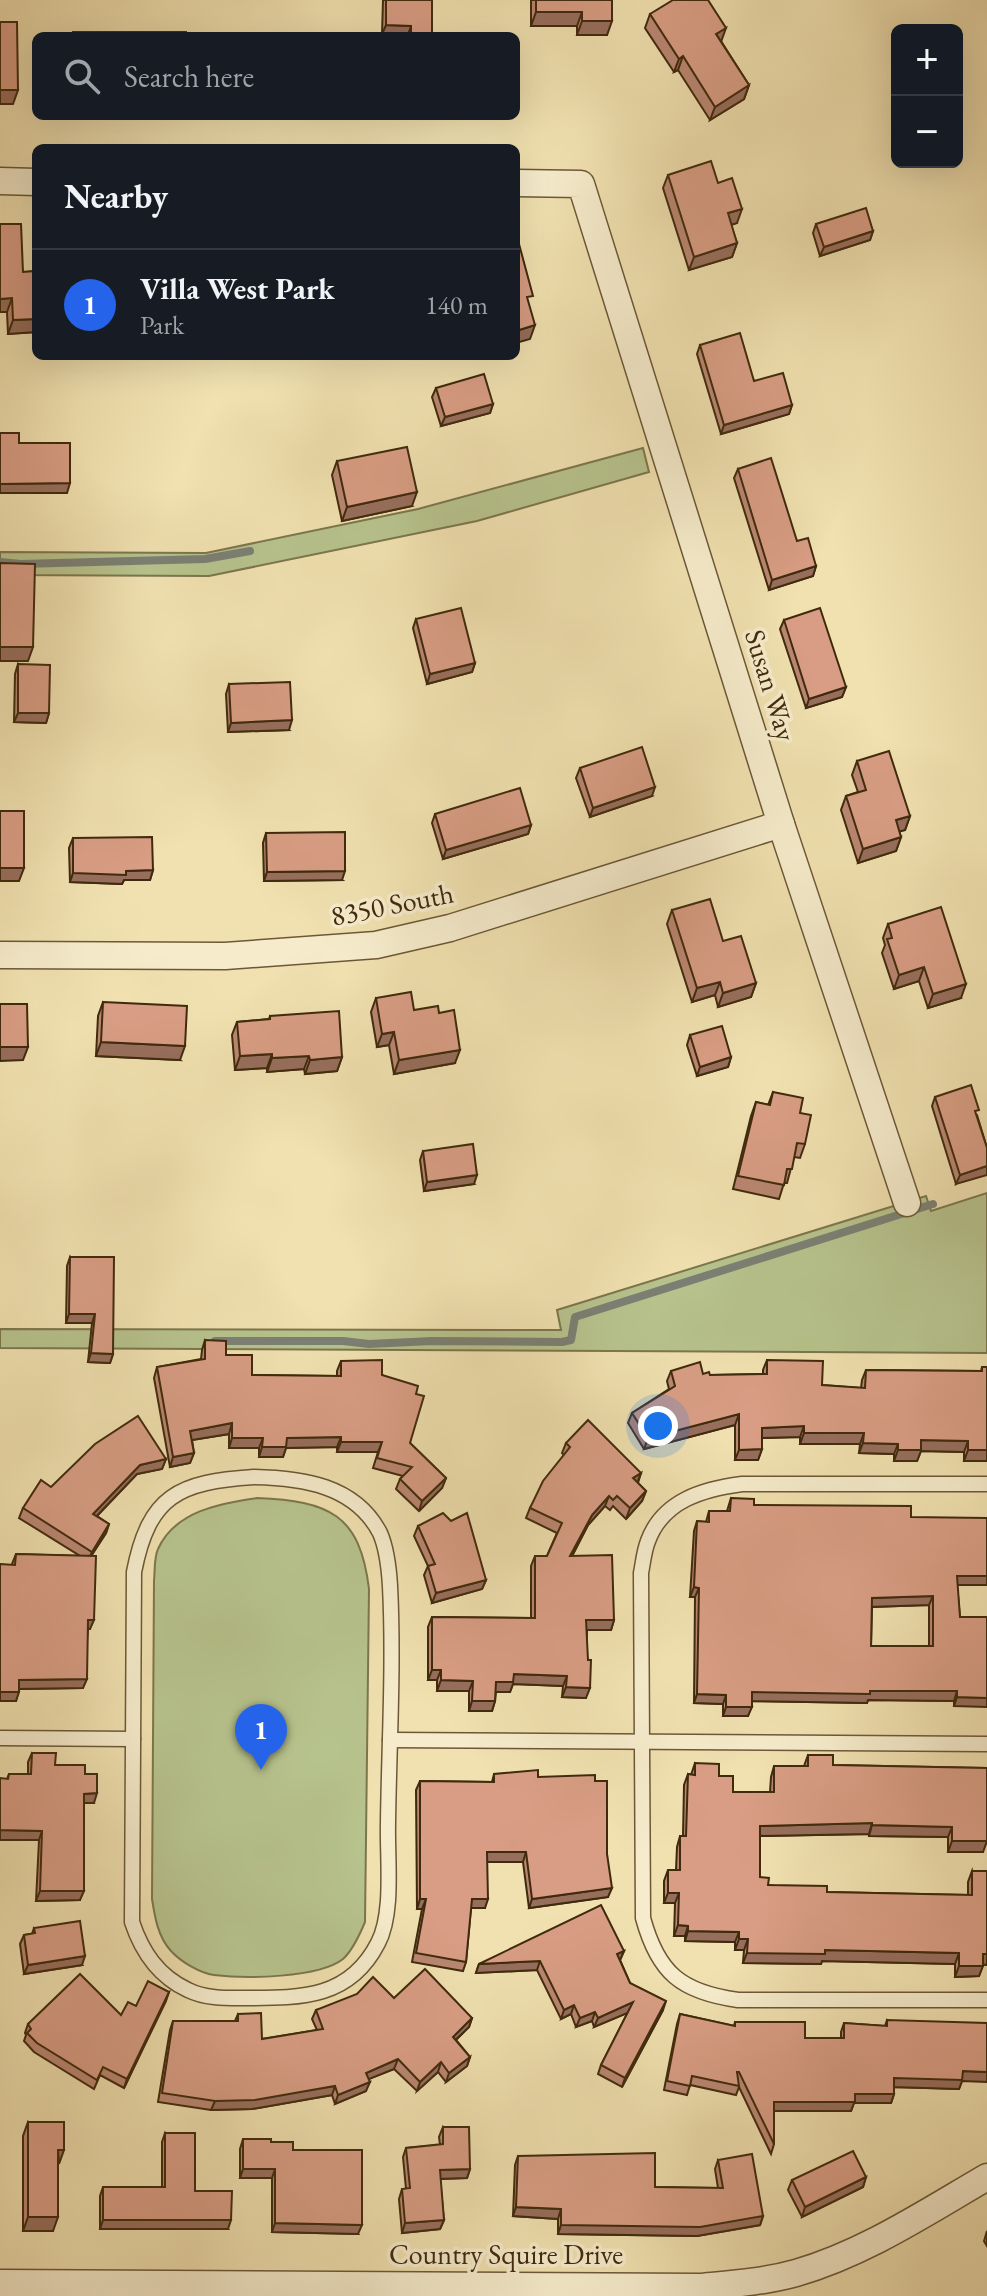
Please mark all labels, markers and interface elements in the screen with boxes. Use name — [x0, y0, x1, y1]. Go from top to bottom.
map controls — [891, 24, 963, 168]
button: + — [891, 24, 963, 96]
search box — [32, 32, 520, 120]
icon: search — [60, 54, 104, 98]
text: Search here — [124, 57, 254, 96]
button: − — [891, 96, 963, 168]
text: Nearby — [64, 174, 168, 218]
text: Villa West Park — [140, 269, 335, 308]
text: 1 — [83, 288, 97, 322]
text: 140 m — [425, 288, 488, 322]
text: Park — [140, 308, 184, 342]
street label: Susan Way — [737, 625, 805, 746]
street label: 8350 South — [328, 874, 456, 934]
your location — [638, 1406, 678, 1446]
pin: 1 — [235, 1704, 287, 1770]
street label: Country Squire Drive — [389, 2236, 623, 2272]

